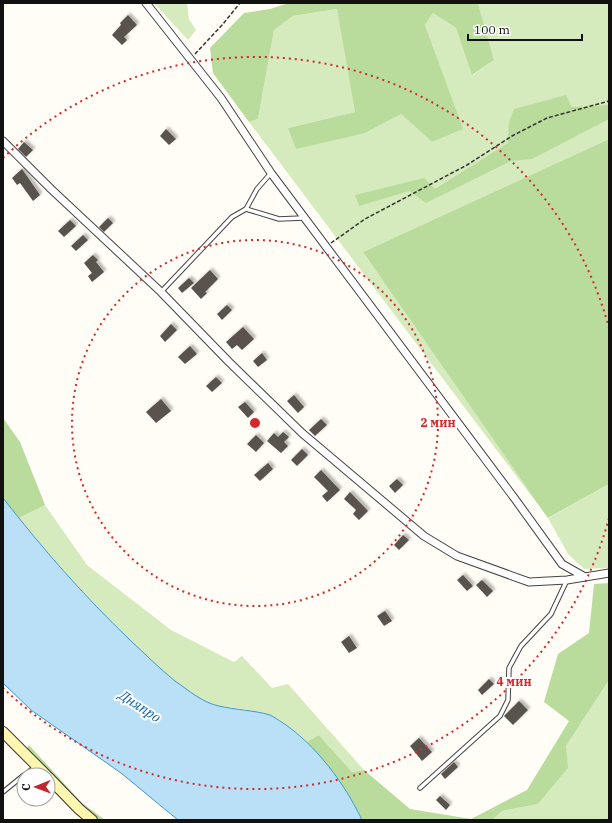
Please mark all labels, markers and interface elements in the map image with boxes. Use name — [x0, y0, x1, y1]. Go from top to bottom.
scale bar — [468, 16, 582, 42]
text: 100 m — [474, 22, 510, 37]
text: 2 мин — [420, 415, 456, 430]
centre of rings — [248, 416, 262, 430]
text: 4 мин — [496, 674, 532, 689]
water label: Дняпро — [114, 685, 165, 726]
north arrow — [16, 767, 56, 807]
text: С — [19, 783, 33, 791]

